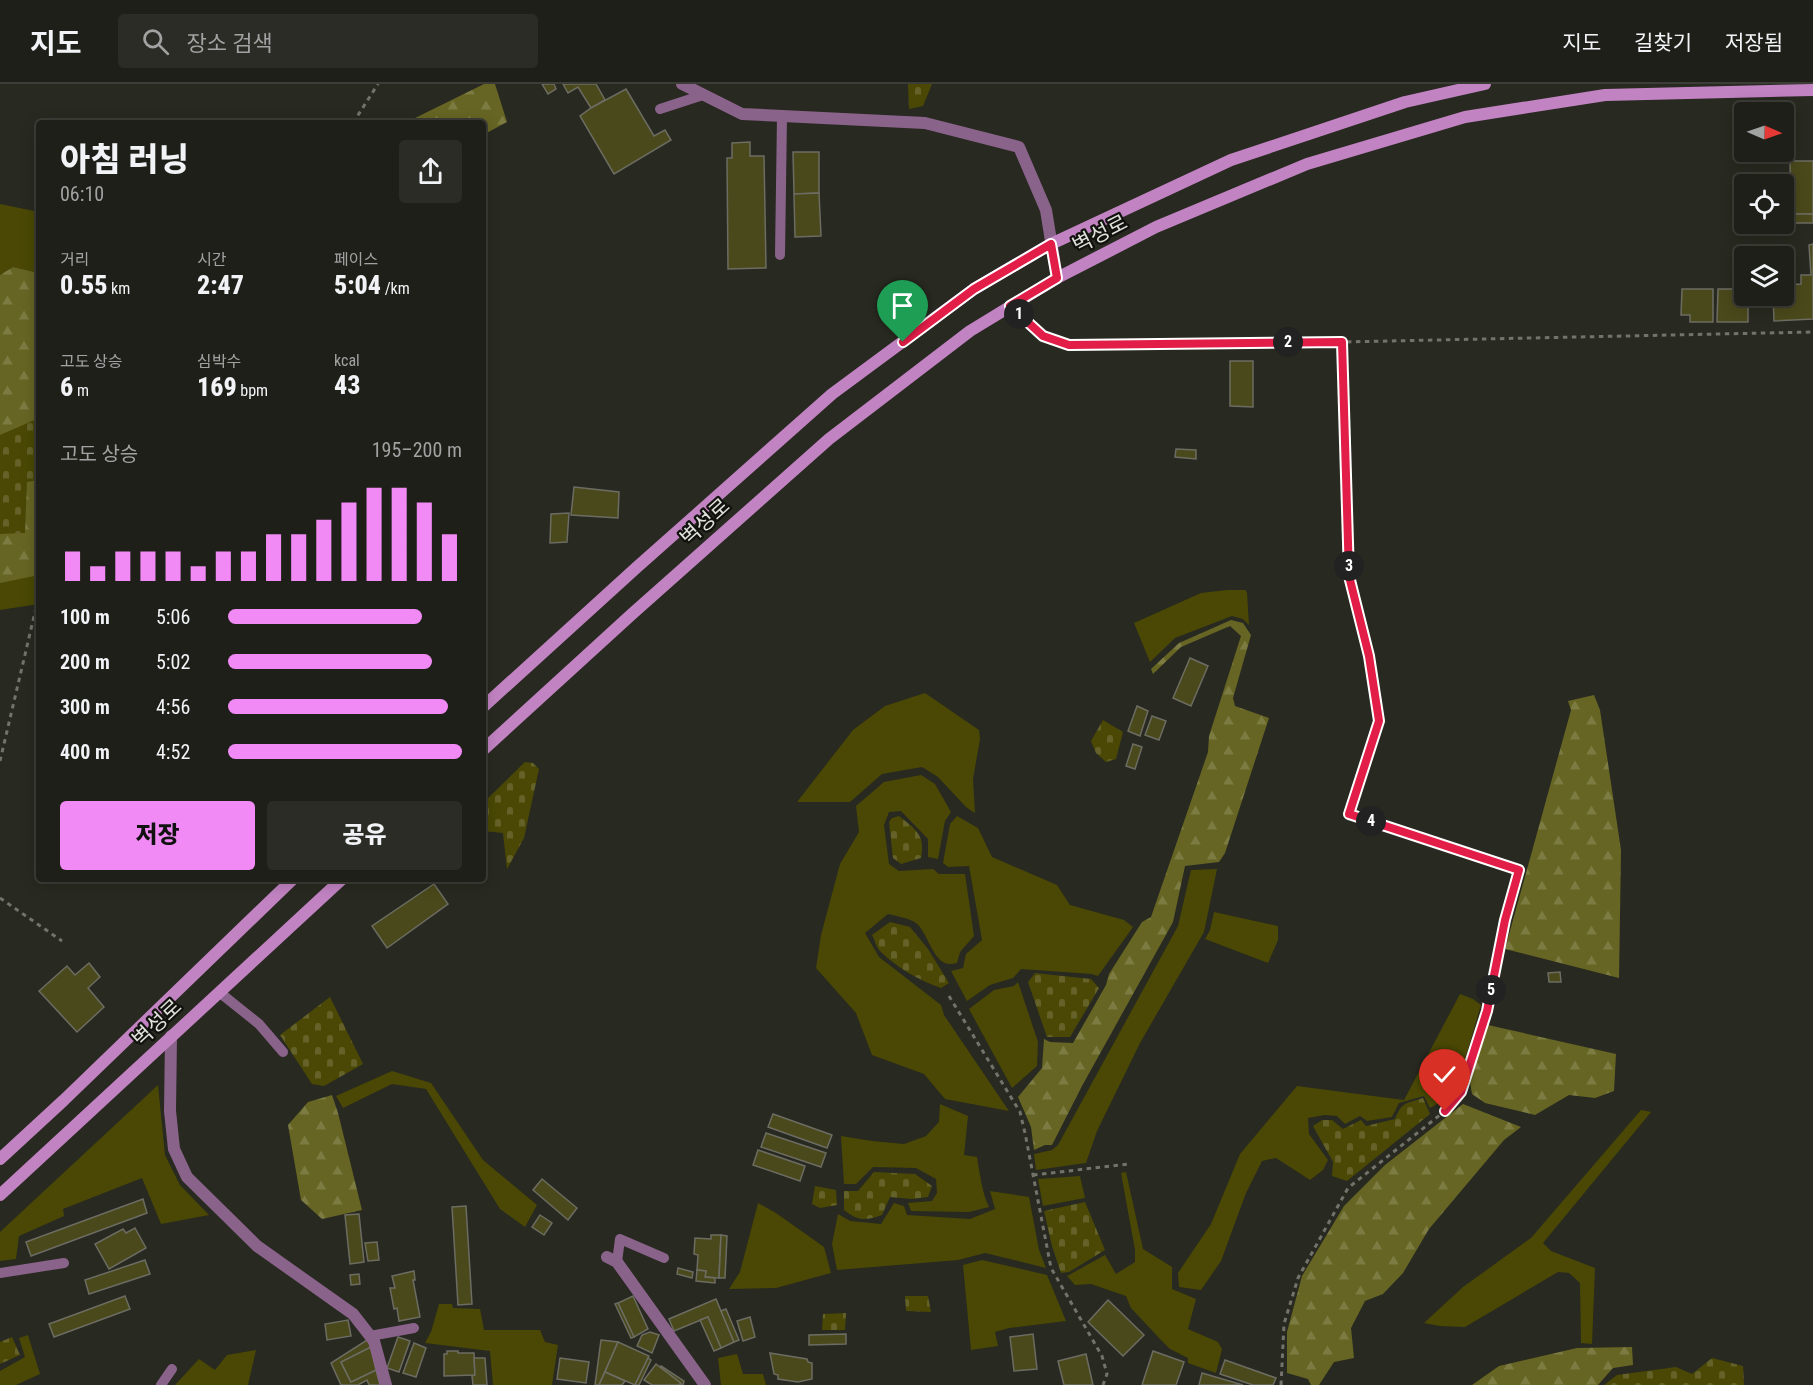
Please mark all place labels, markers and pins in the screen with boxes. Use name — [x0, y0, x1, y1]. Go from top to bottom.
pin — [877, 280, 928, 342]
pin: 1 — [1004, 299, 1034, 329]
pin: 2 — [1273, 327, 1303, 357]
pin: 3 — [1334, 551, 1364, 581]
pin: 4 — [1356, 806, 1386, 836]
pin: 5 — [1476, 975, 1506, 1005]
pin — [1419, 1049, 1470, 1111]

